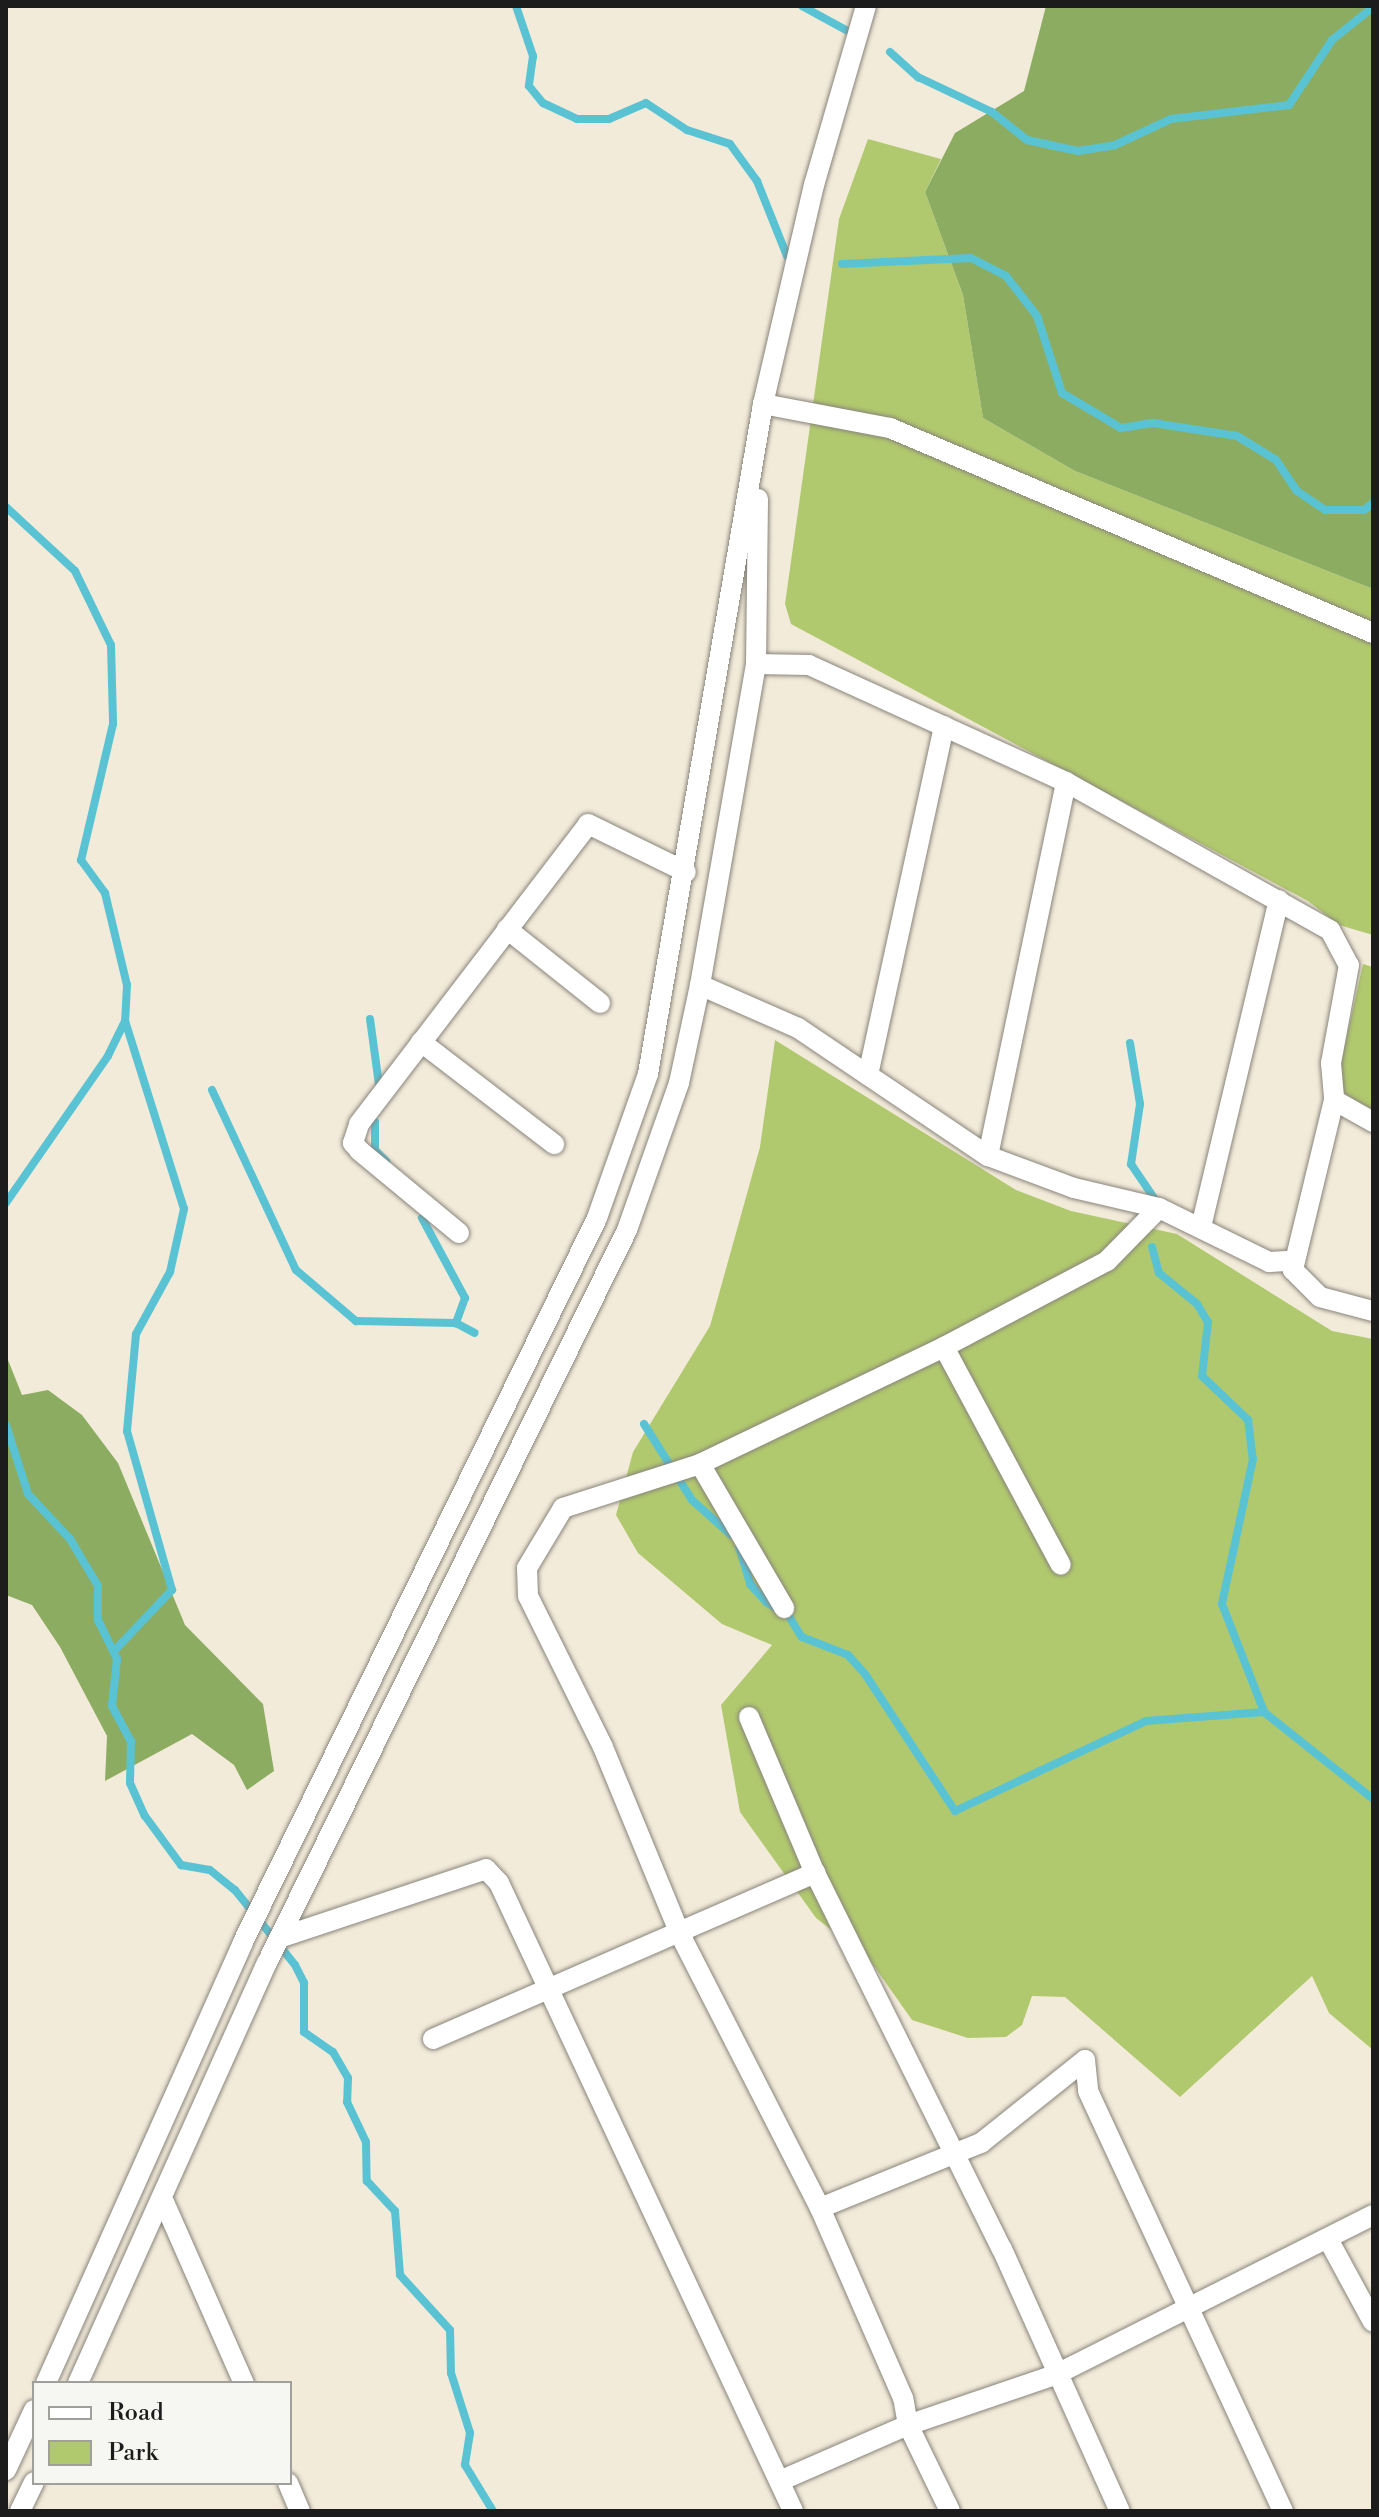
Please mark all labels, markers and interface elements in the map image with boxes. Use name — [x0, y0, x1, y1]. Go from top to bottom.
legend — [32, 2381, 292, 2485]
text: Road — [108, 2398, 164, 2428]
text: Park — [108, 2438, 158, 2468]

